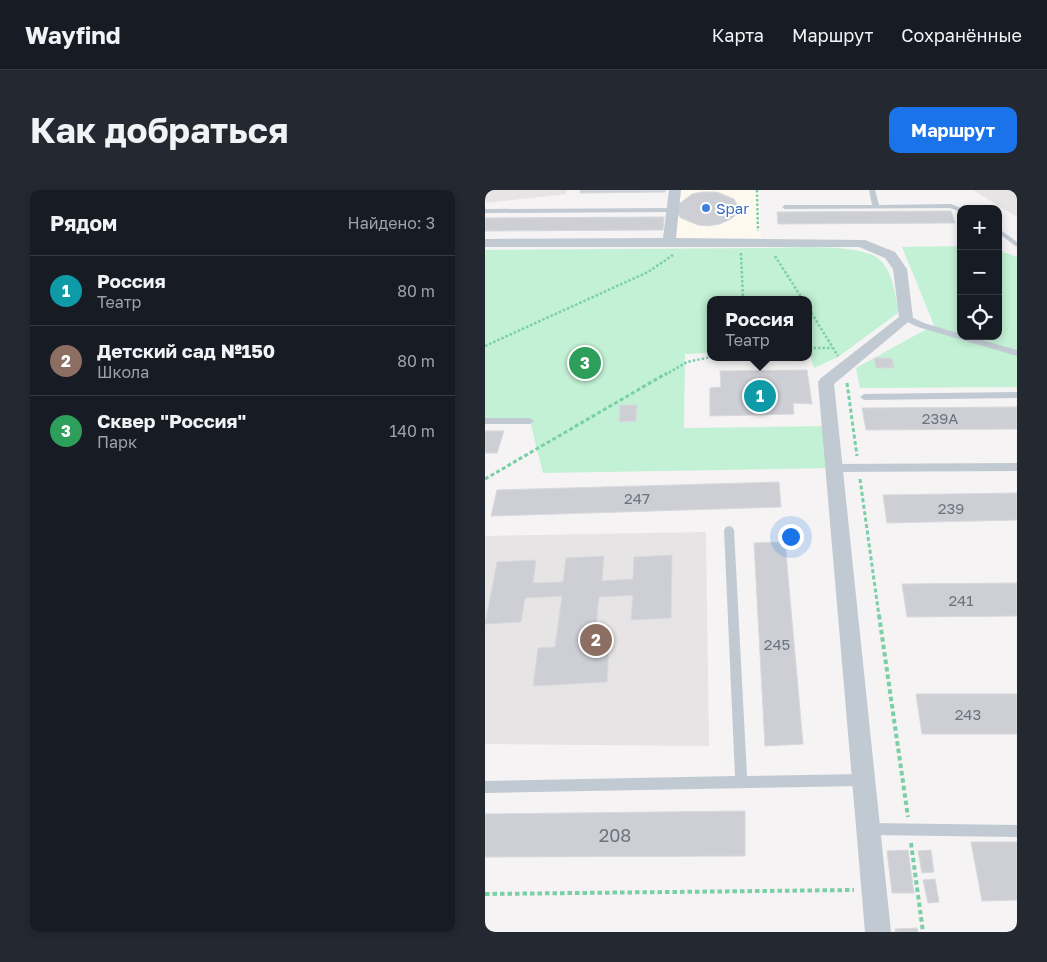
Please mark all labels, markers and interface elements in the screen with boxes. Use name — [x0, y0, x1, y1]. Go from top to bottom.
text: Wayfind — [25, 20, 121, 49]
text: Карта — [712, 24, 764, 46]
text: Маршрут — [792, 24, 873, 46]
text: Сохранённые — [901, 24, 1022, 46]
button: Маршрут — [889, 107, 1017, 153]
text: Как добраться — [30, 109, 288, 151]
place label: Spar — [716, 199, 749, 217]
marker: Spar — [700, 202, 712, 214]
map controls — [957, 205, 1002, 340]
button: + — [957, 205, 1002, 250]
text: Рядом — [50, 210, 117, 236]
text: Найдено: 3 — [348, 213, 435, 233]
button: − — [957, 250, 1002, 295]
text: Россия — [97, 269, 166, 292]
text: 1 — [62, 281, 70, 301]
text: 80 m — [397, 281, 435, 301]
text: Театр — [97, 292, 141, 312]
button: locate — [957, 295, 1002, 340]
popup — [707, 296, 812, 361]
text: Россия — [725, 307, 794, 330]
text: Театр — [725, 330, 770, 350]
text: Детский сад №150 — [97, 339, 275, 362]
pin: 3 — [569, 344, 601, 382]
text: 2 — [61, 351, 71, 371]
text: 80 m — [397, 351, 435, 371]
text: Школа — [97, 362, 149, 382]
pin: 1 — [744, 377, 776, 415]
text: Сквер "Россия" — [97, 409, 246, 432]
house number: 239А — [922, 409, 958, 427]
text: 3 — [61, 421, 71, 441]
text: 140 m — [389, 421, 435, 441]
text: Парк — [97, 432, 137, 452]
house number: 247 — [624, 489, 650, 507]
house number: 239 — [938, 499, 964, 517]
your location — [778, 524, 804, 550]
house number: 241 — [948, 591, 974, 609]
pin: 2 — [580, 621, 612, 659]
house number: 245 — [764, 635, 790, 653]
house number: 243 — [955, 705, 981, 723]
house number: 208 — [599, 824, 631, 846]

